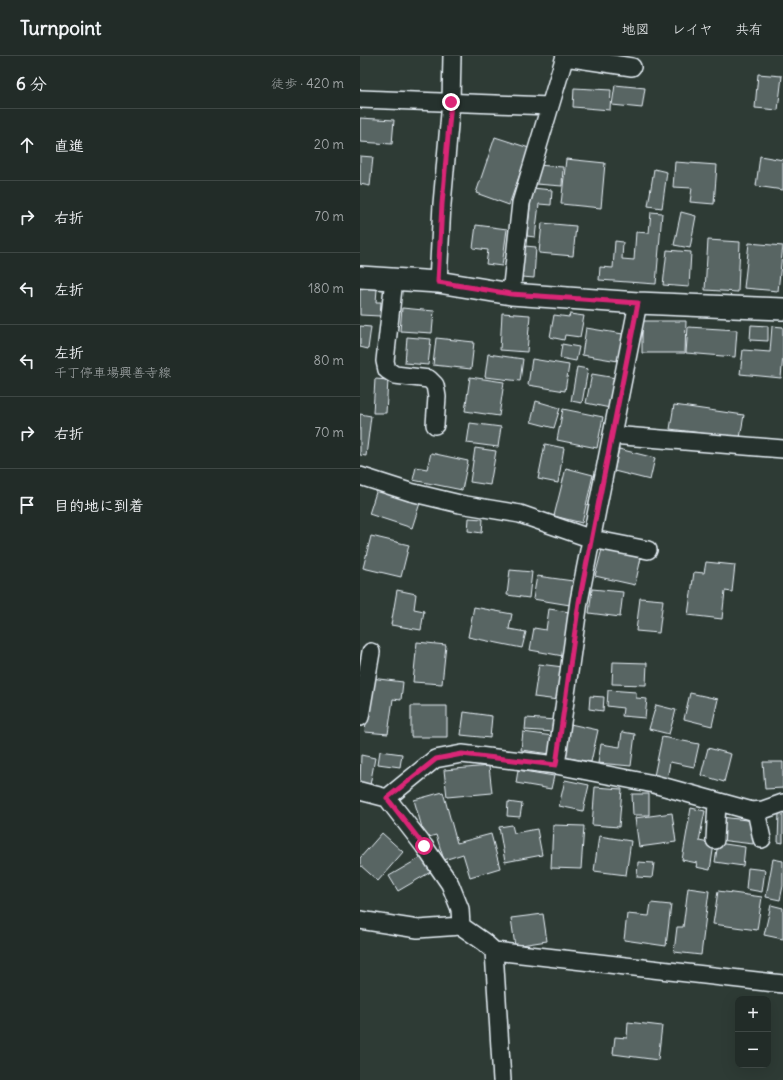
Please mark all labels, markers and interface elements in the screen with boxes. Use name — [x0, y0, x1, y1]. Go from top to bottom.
text: Turnpoint — [20, 16, 101, 40]
text: 地図 — [622, 20, 650, 38]
text: レイヤ — [672, 20, 713, 38]
text: 共有 — [735, 20, 763, 38]
text: 6 分 — [16, 73, 47, 95]
text: 徒歩 · 420 m — [271, 75, 344, 92]
route end — [442, 93, 460, 111]
icon: ahead — [16, 134, 38, 156]
text: 直進 — [54, 136, 84, 155]
text: 20 m — [314, 136, 344, 153]
icon: right — [16, 206, 38, 228]
text: 右折 — [54, 208, 84, 227]
text: 70 m — [315, 208, 344, 225]
icon: left — [16, 278, 38, 300]
text: 左折 — [54, 280, 84, 299]
text: 180 m — [308, 280, 344, 297]
text: 左折 — [54, 343, 84, 362]
icon: left — [16, 350, 38, 372]
text: 80 m — [313, 352, 344, 369]
text: 千丁停車場興善寺線 — [54, 364, 171, 381]
icon: right — [16, 422, 38, 444]
text: 右折 — [54, 424, 84, 443]
text: 70 m — [315, 424, 344, 441]
icon: arrive — [16, 494, 38, 516]
text: 目的地に到着 — [54, 496, 144, 515]
route start — [415, 837, 433, 855]
map controls — [735, 996, 771, 1068]
button: + — [735, 996, 771, 1032]
button: − — [735, 1032, 771, 1068]

